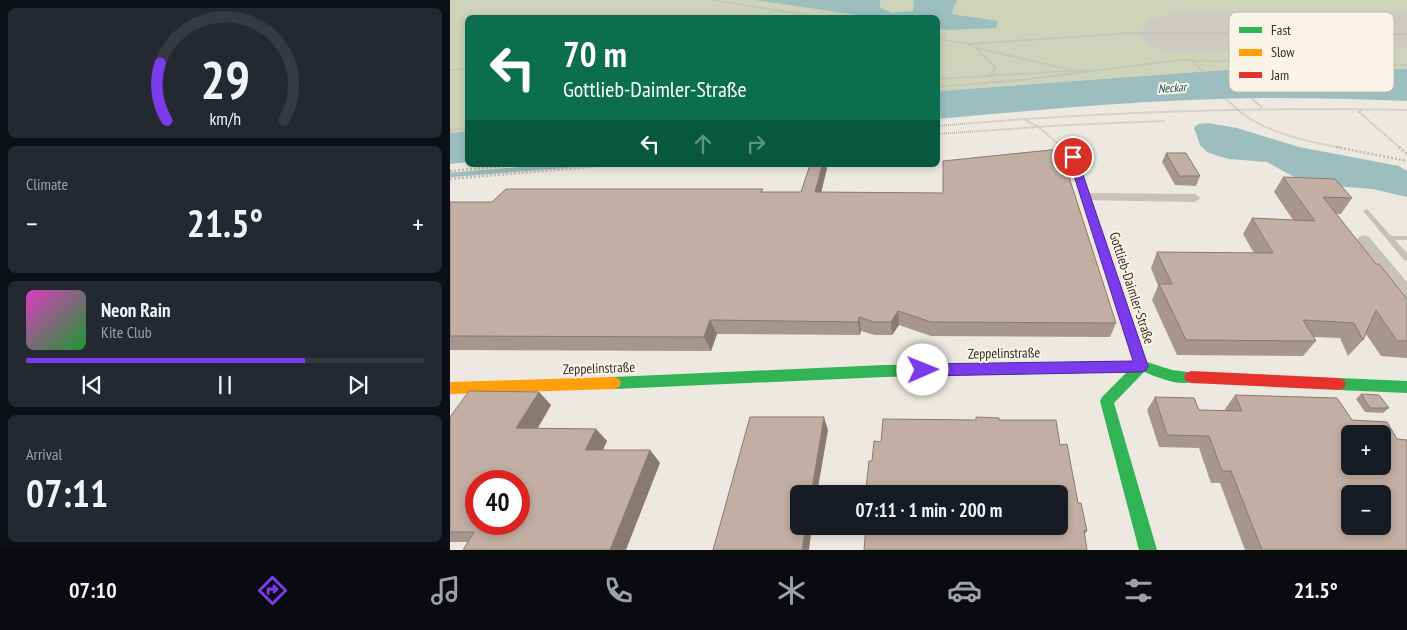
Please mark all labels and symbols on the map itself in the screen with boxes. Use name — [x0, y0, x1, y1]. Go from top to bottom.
legend — [1229, 12, 1394, 92]
text: Fast — [1271, 21, 1291, 39]
text: Slow — [1271, 43, 1295, 61]
text: Jam — [1270, 66, 1289, 84]
water label: Neckar — [1157, 79, 1188, 96]
pin — [1052, 136, 1094, 178]
street label: Gottlieb-Daimler-Straße — [1105, 230, 1159, 347]
position arrow — [896, 343, 948, 395]
street label: Zeppelinstraße — [968, 343, 1041, 363]
street label: Zeppelinstraße — [562, 358, 636, 378]
speed limit sign: 40 — [465, 470, 530, 535]

